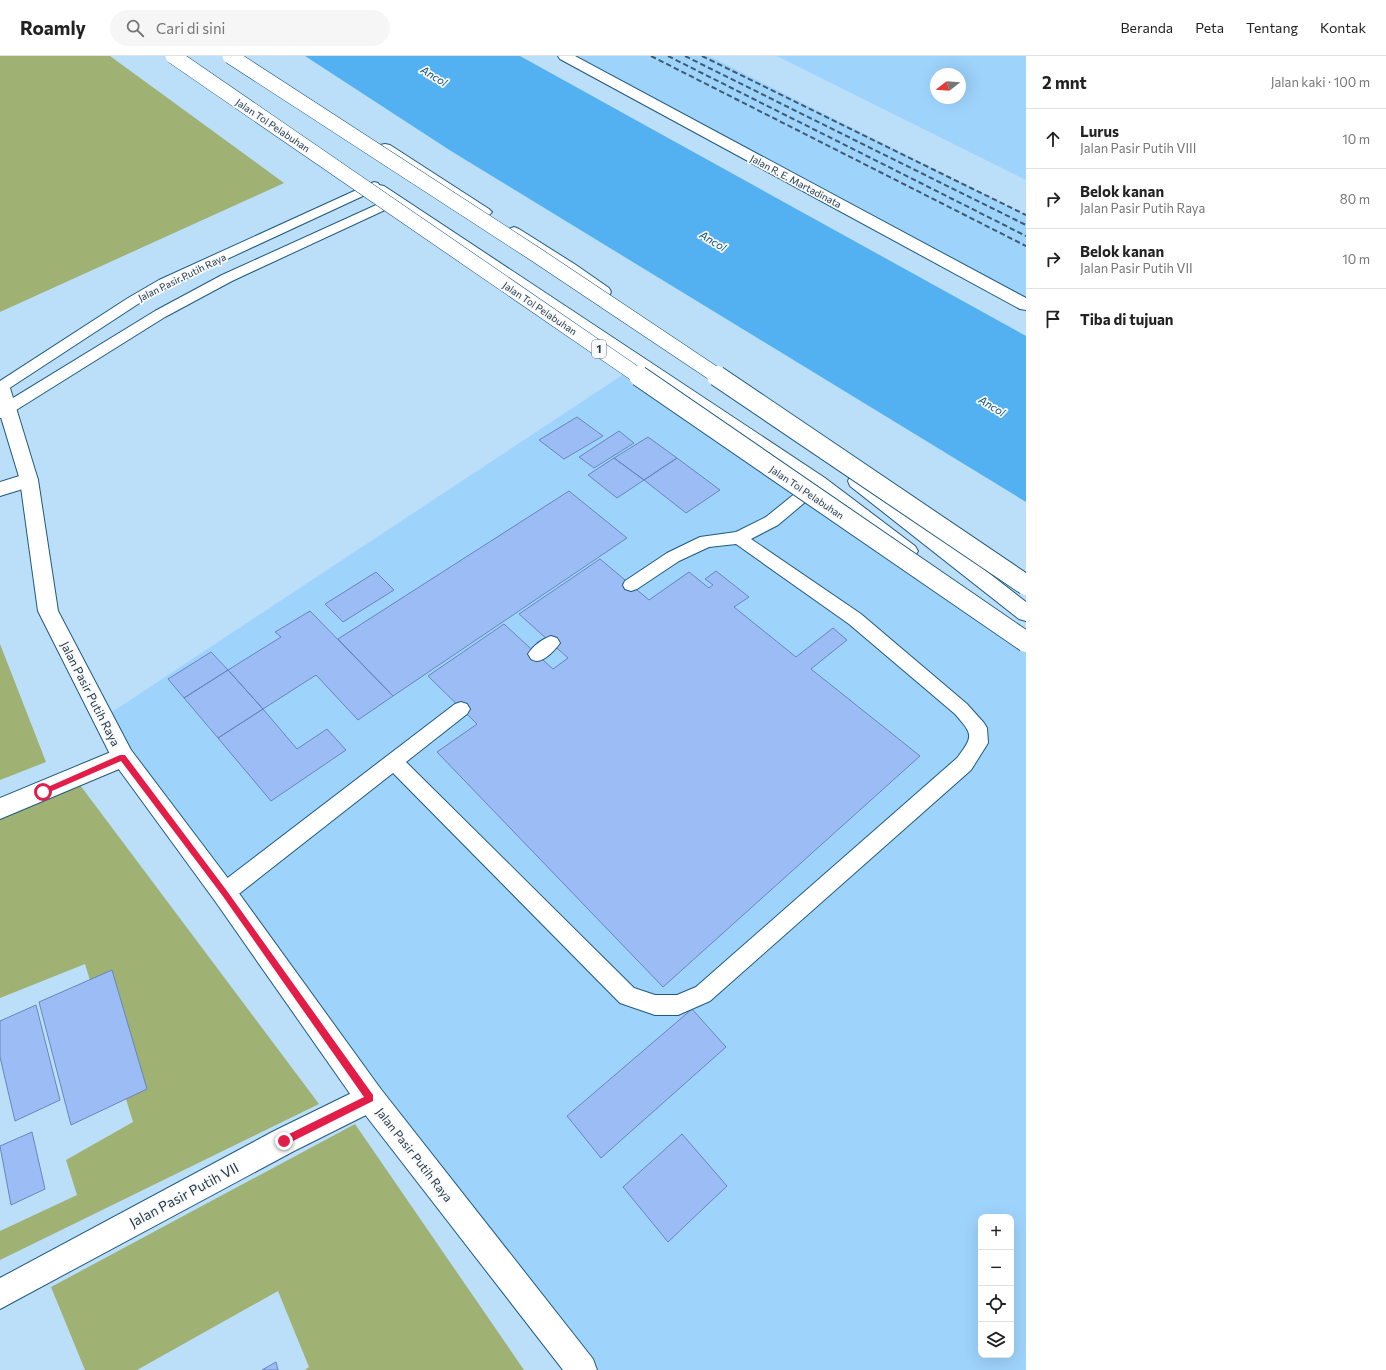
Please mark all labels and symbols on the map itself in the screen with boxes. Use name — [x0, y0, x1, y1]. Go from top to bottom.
water label: Ancol — [418, 62, 450, 89]
north arrow — [930, 68, 966, 104]
street label: Jalan Tol Pelabuhan — [234, 96, 312, 154]
street label: Jalan R. E. Martadinata — [748, 152, 844, 210]
water label: Ancol — [697, 227, 729, 254]
street label: Jalan Pasir Putih Raya — [136, 250, 228, 304]
street label: Jalan Tol Pelabuhan — [501, 279, 579, 337]
road number: 1 — [592, 340, 606, 358]
water label: Ancol — [976, 392, 1008, 419]
street label: Jalan Tol Pelabuhan — [768, 463, 846, 521]
street label: Jalan Pasir Putih Raya — [58, 639, 123, 749]
route start — [34, 783, 52, 801]
street label: Jalan Pasir Putih Raya — [373, 1105, 456, 1205]
route end — [275, 1132, 293, 1150]
street label: Jalan Pasir Putih VII — [126, 1159, 241, 1231]

